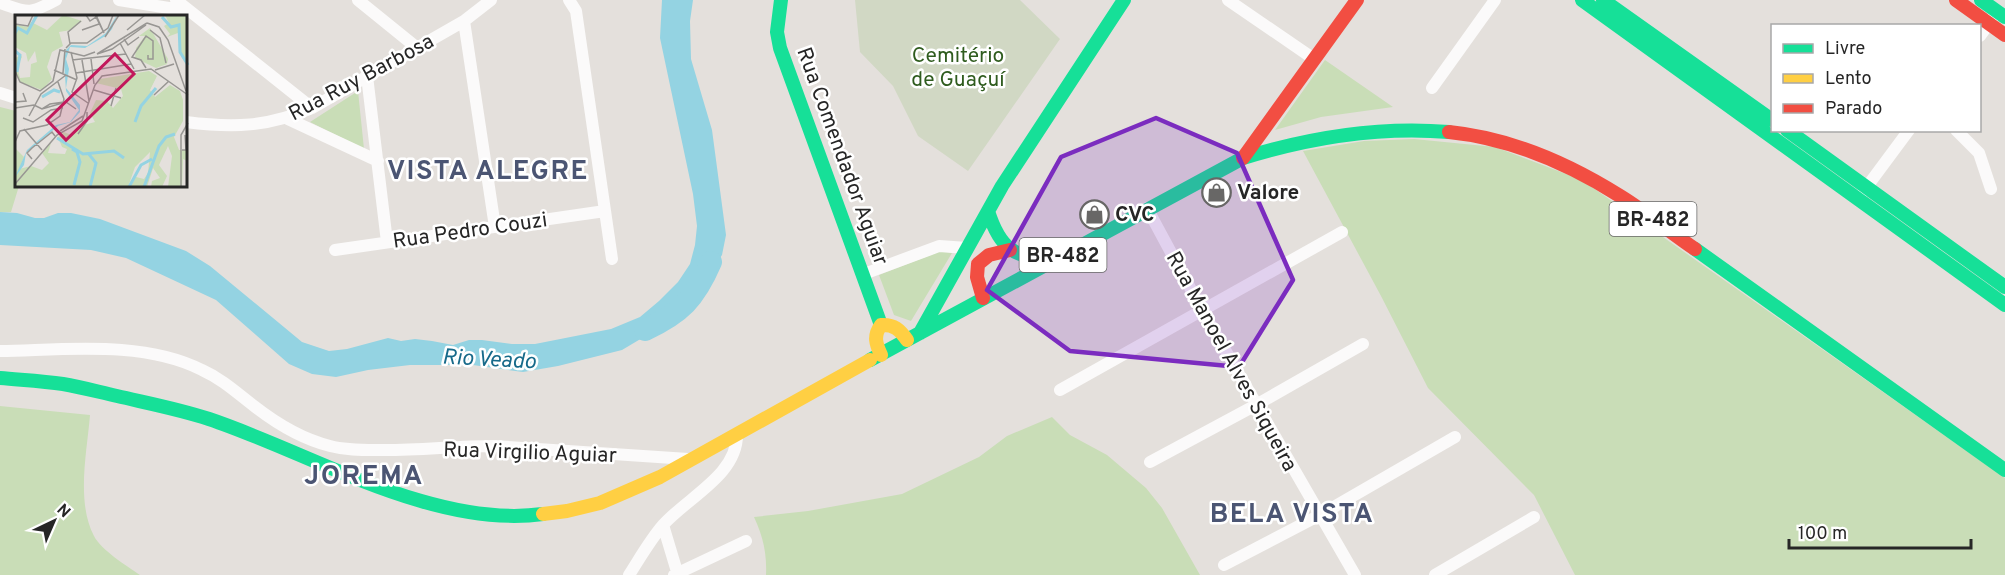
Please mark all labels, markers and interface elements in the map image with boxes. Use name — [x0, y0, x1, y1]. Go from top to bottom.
inset map — [15, 15, 188, 188]
legend — [1771, 24, 1981, 132]
street label: Rua Ruy Barbosa — [284, 29, 439, 128]
text: Livre — [1825, 38, 1865, 61]
park label: Cemitério de Guaçuí — [911, 43, 1006, 94]
street label: Rua Comendador Aguiar — [790, 44, 894, 269]
text: Lento — [1825, 68, 1871, 91]
text: Parado — [1825, 98, 1882, 121]
district label: VISTA ALEGRE — [387, 155, 589, 189]
shop icon: Valore — [1200, 176, 1232, 208]
place label: Valore — [1237, 180, 1299, 207]
shop icon: CVC — [1078, 198, 1110, 230]
place label: CVC — [1115, 202, 1154, 229]
road number: BR-482 — [1610, 202, 1696, 236]
street label: Rua Pedro Couzi — [391, 207, 549, 256]
road number: BR-482 — [1020, 238, 1106, 272]
street label: Rua Manoel Alves Siqueira — [1159, 247, 1302, 476]
water label: Rio Veado — [441, 345, 537, 376]
street label: Rua Virgilio Aguiar — [443, 437, 617, 470]
district label: JOREMA — [304, 460, 424, 494]
north arrow — [24, 491, 84, 551]
district label: BELA VISTA — [1210, 498, 1374, 532]
text: N — [52, 500, 74, 523]
scale bar — [1789, 512, 1970, 550]
text: 100 m — [1798, 523, 1847, 546]

